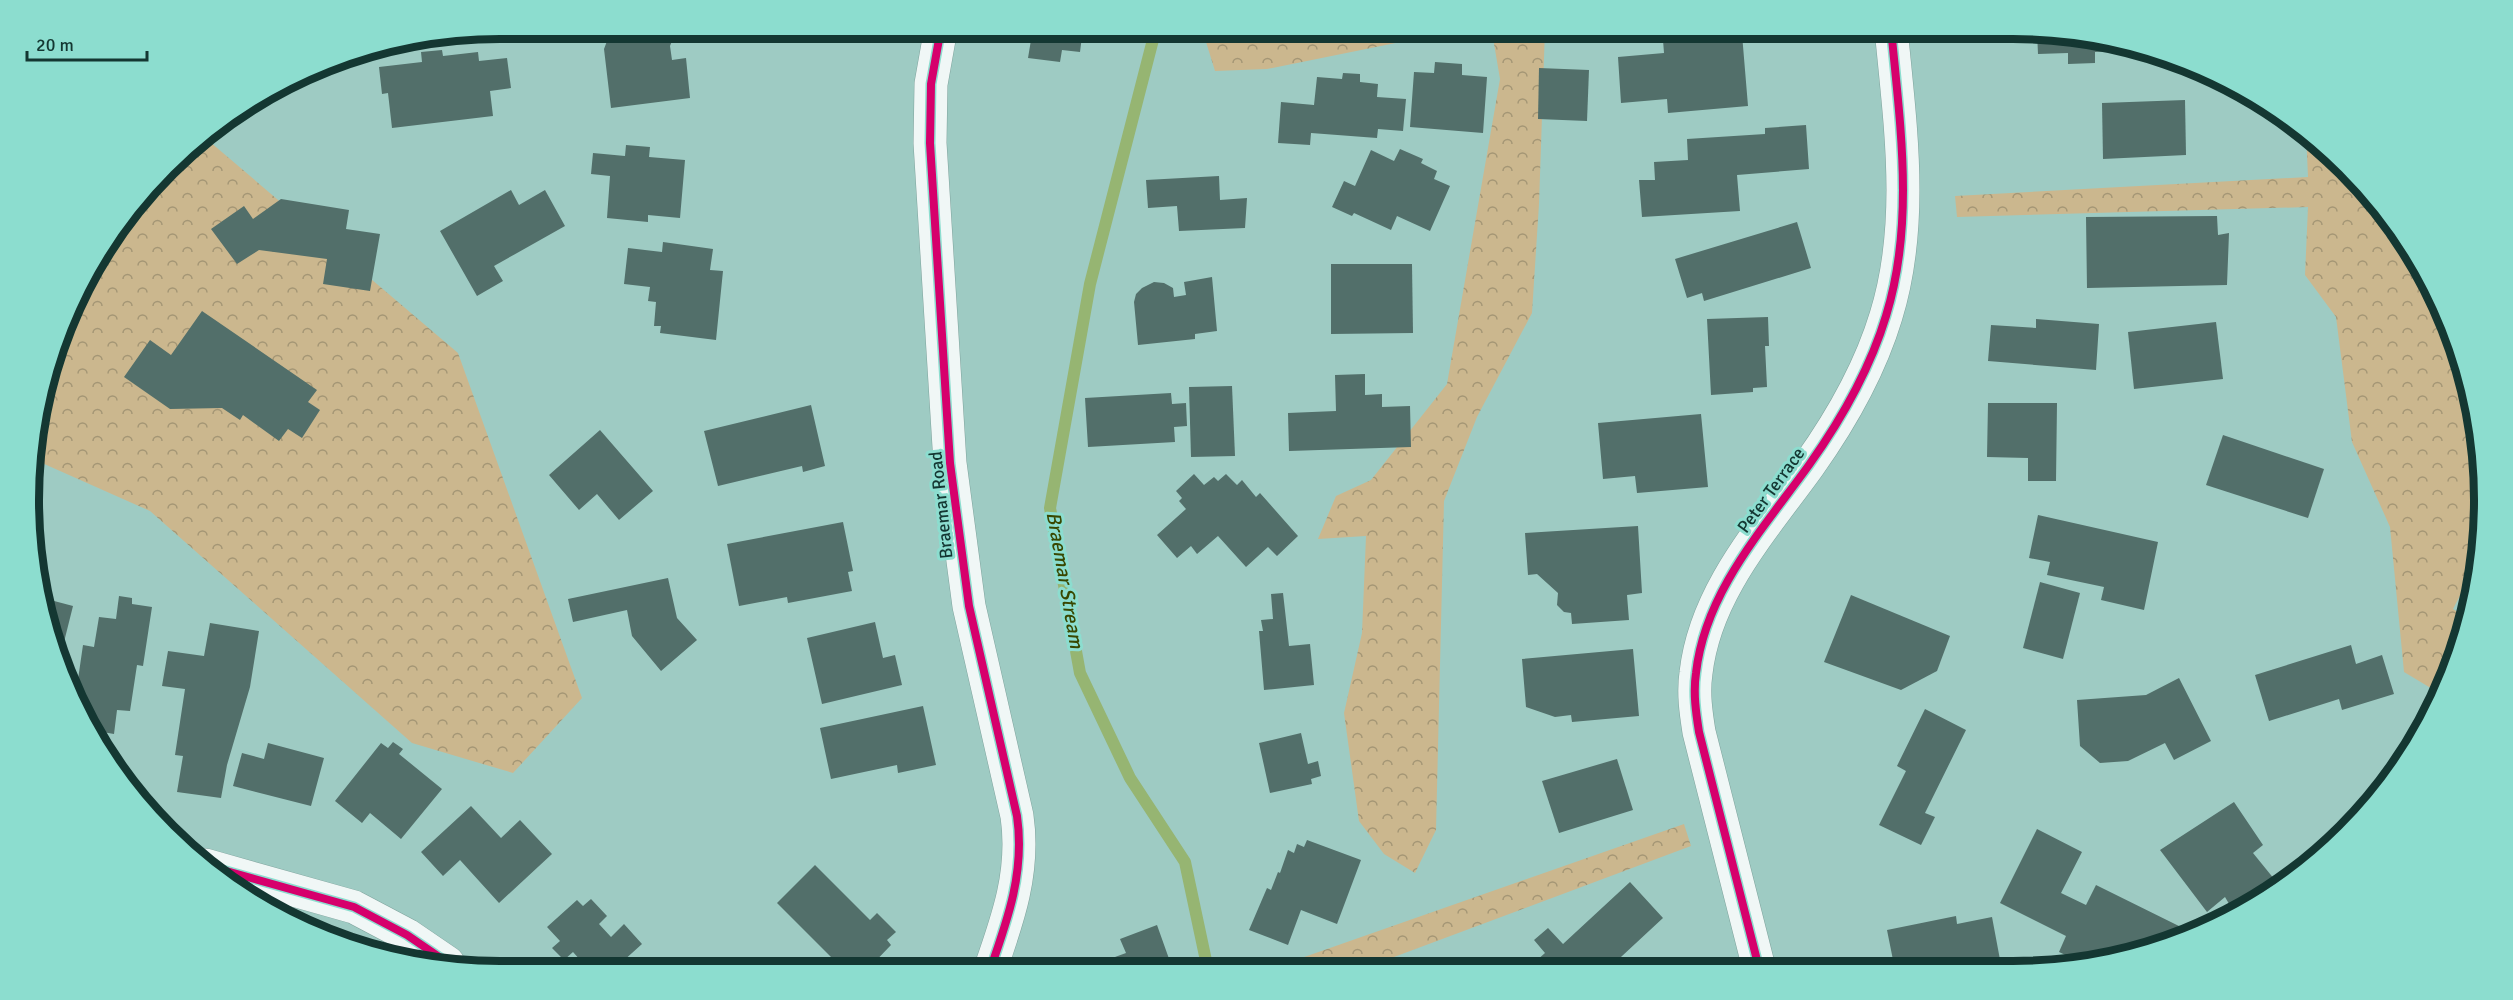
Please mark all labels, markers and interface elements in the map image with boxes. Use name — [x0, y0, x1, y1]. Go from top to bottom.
scale bar — [27, 24, 147, 62]
text: 20 m — [36, 34, 74, 56]
street label: Peter Terrace — [1733, 443, 1809, 537]
street label: Braemar Road — [924, 450, 958, 560]
water label: Braemar Stream — [1041, 510, 1089, 651]

